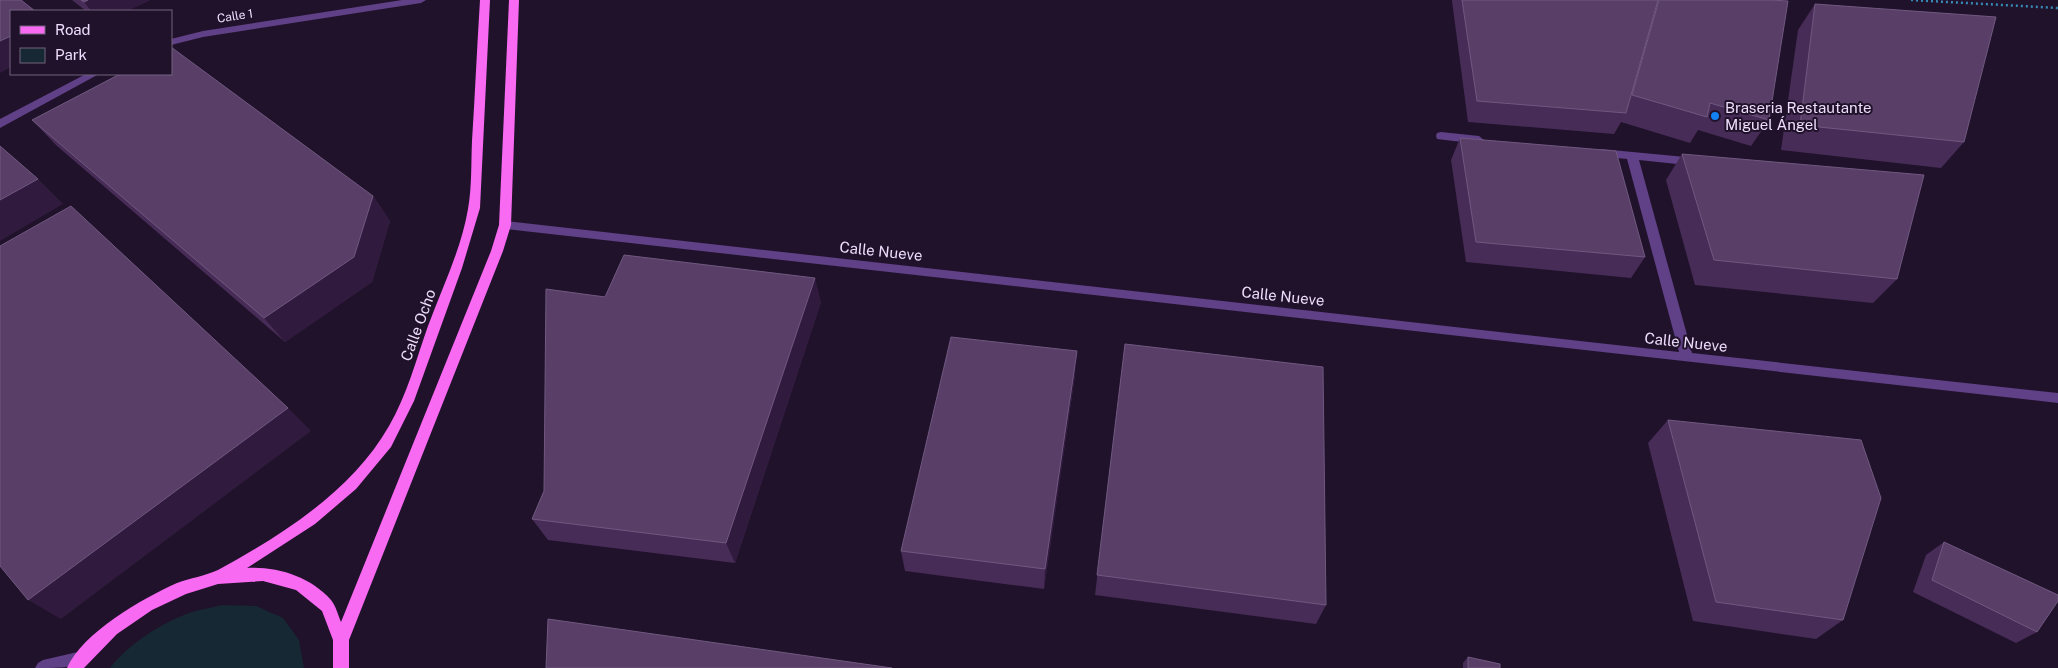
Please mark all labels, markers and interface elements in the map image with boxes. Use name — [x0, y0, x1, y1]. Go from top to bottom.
street label: Calle 1 — [216, 6, 254, 26]
legend — [10, 10, 172, 75]
text: Road — [55, 21, 91, 38]
text: Park — [55, 46, 87, 63]
place label: Braseria Restautante Miguel Ángel — [1725, 99, 1872, 133]
marker: Braseria Restautante Miguel Ángel — [1709, 110, 1721, 122]
street label: Calle Nueve — [839, 238, 923, 264]
street label: Calle Nueve — [1241, 283, 1325, 309]
street label: Calle Ocho — [397, 287, 439, 363]
street label: Calle Nueve — [1644, 329, 1728, 355]

